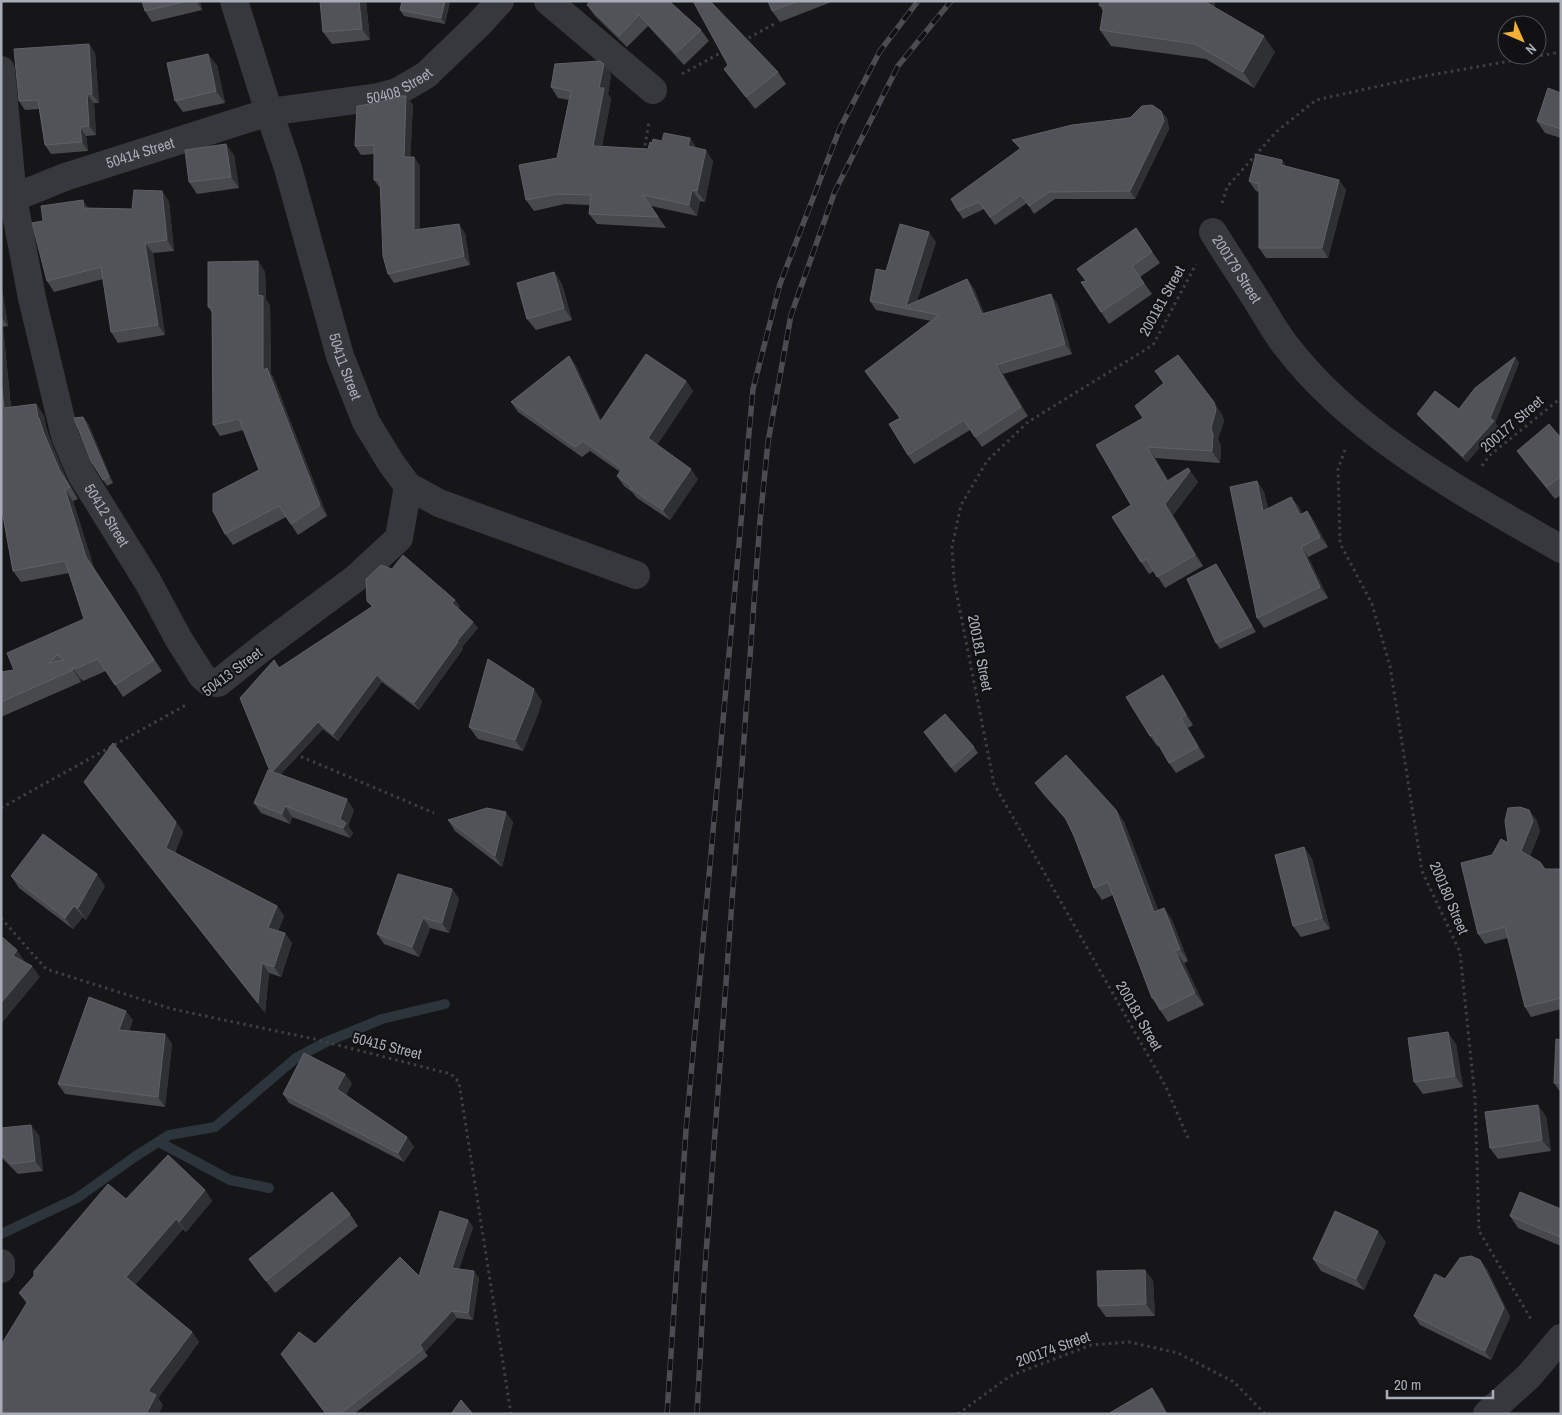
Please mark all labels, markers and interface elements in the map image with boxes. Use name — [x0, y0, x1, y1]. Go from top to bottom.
north arrow — [1497, 15, 1547, 65]
text: N — [1522, 40, 1540, 58]
street label: 50408 Street — [365, 63, 438, 108]
street label: 50414 Street — [103, 132, 177, 173]
street label: 200179 Street — [1207, 231, 1267, 307]
street label: 200181 Street — [1134, 261, 1190, 340]
street label: 50411 Street — [324, 331, 367, 403]
street label: 200177 Street — [1476, 390, 1548, 457]
street label: 50412 Street — [80, 479, 135, 551]
street label: 200181 Street — [963, 613, 998, 693]
street label: 50413 Street — [197, 642, 267, 701]
street label: 200180 Street — [1425, 858, 1474, 938]
street label: 200181 Street — [1111, 977, 1168, 1055]
street label: 50415 Street — [350, 1027, 424, 1064]
street label: 200174 Street — [1013, 1325, 1093, 1372]
scale bar — [1387, 1368, 1493, 1400]
text: 20 m — [1394, 1374, 1421, 1395]

